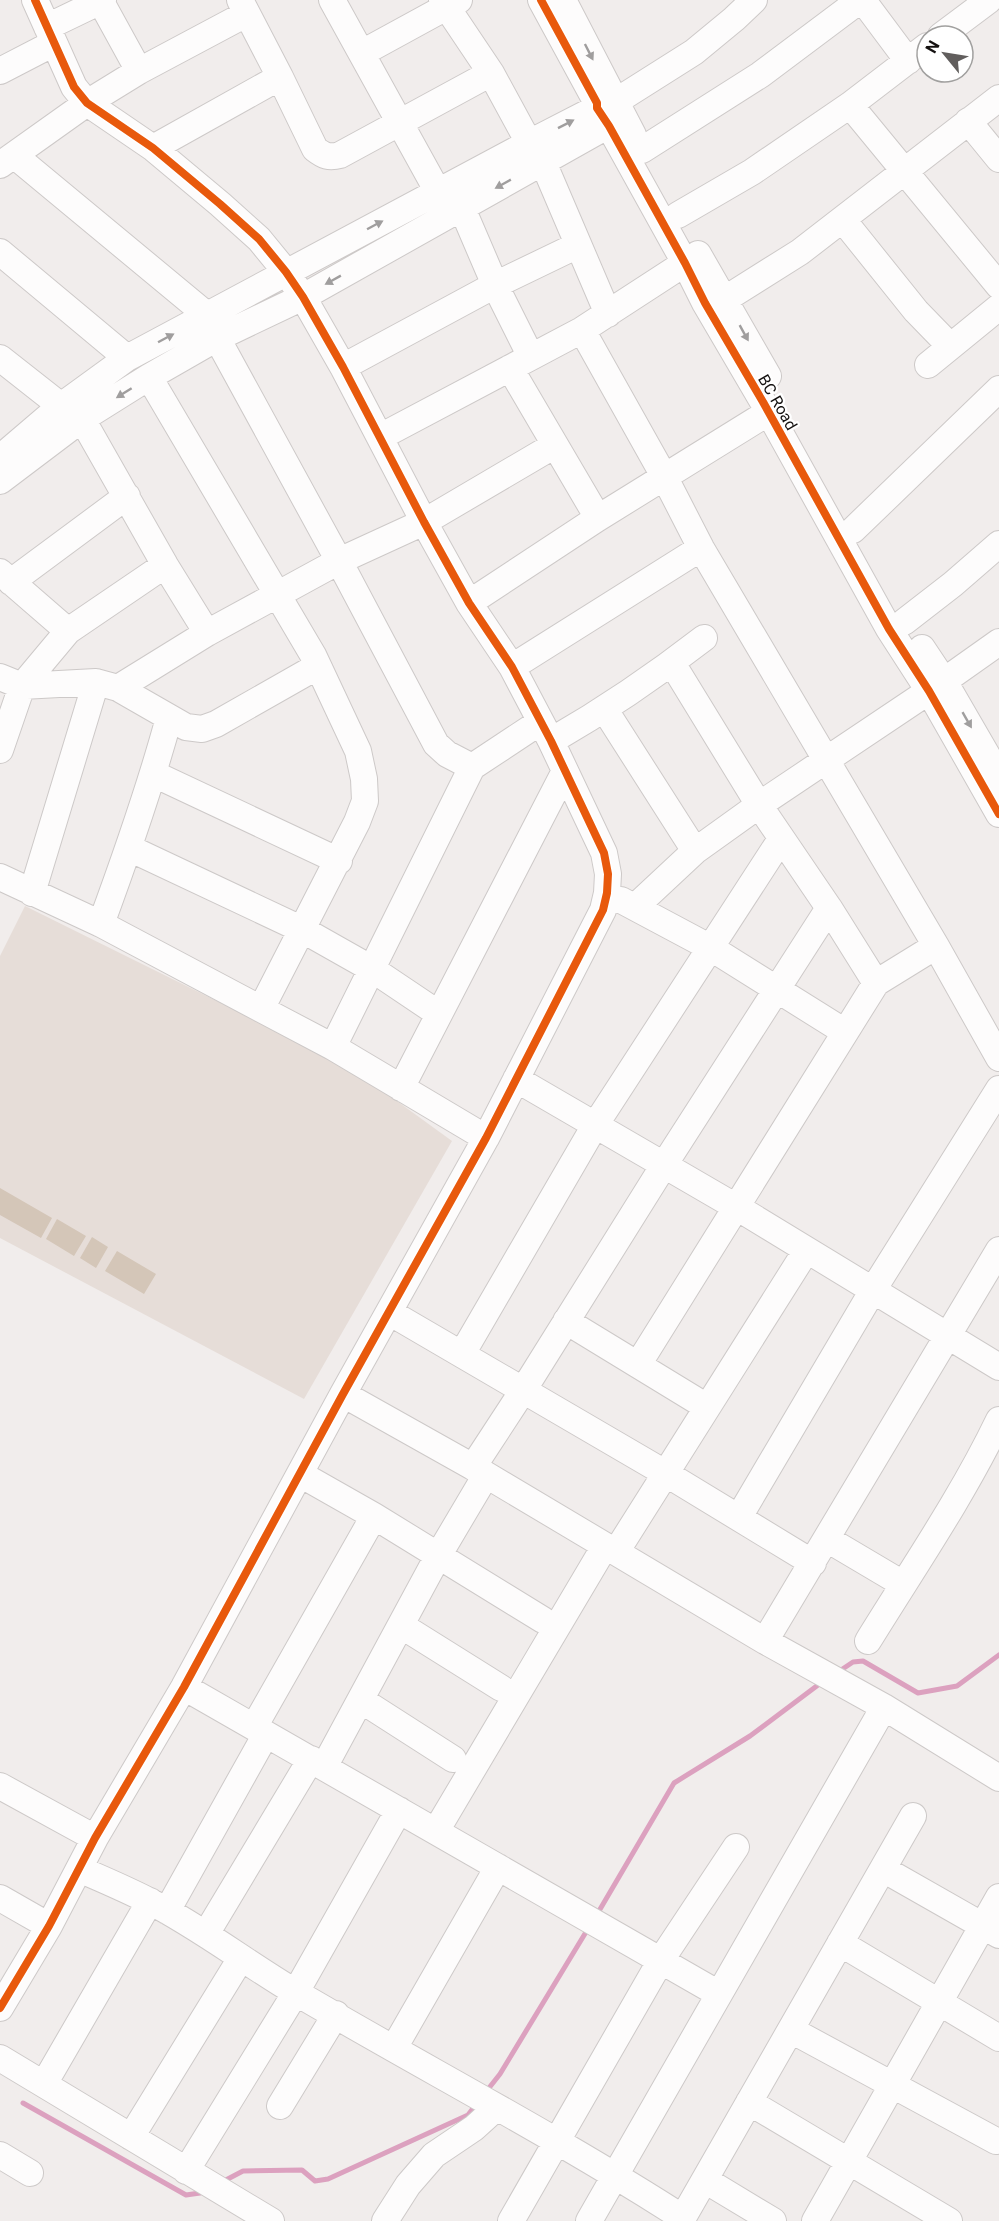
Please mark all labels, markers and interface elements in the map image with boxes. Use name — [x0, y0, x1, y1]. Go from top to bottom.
north arrow — [915, 24, 975, 84]
text: N — [921, 37, 943, 56]
one-way arrow — [584, 44, 594, 61]
one-way arrow — [557, 119, 574, 129]
one-way arrow — [494, 179, 511, 189]
one-way arrow — [366, 220, 383, 230]
one-way arrow — [324, 275, 341, 285]
one-way arrow — [739, 325, 749, 342]
one-way arrow — [157, 333, 175, 343]
street label: BC Road — [754, 371, 801, 433]
one-way arrow — [116, 387, 132, 398]
one-way arrow — [962, 712, 972, 729]

